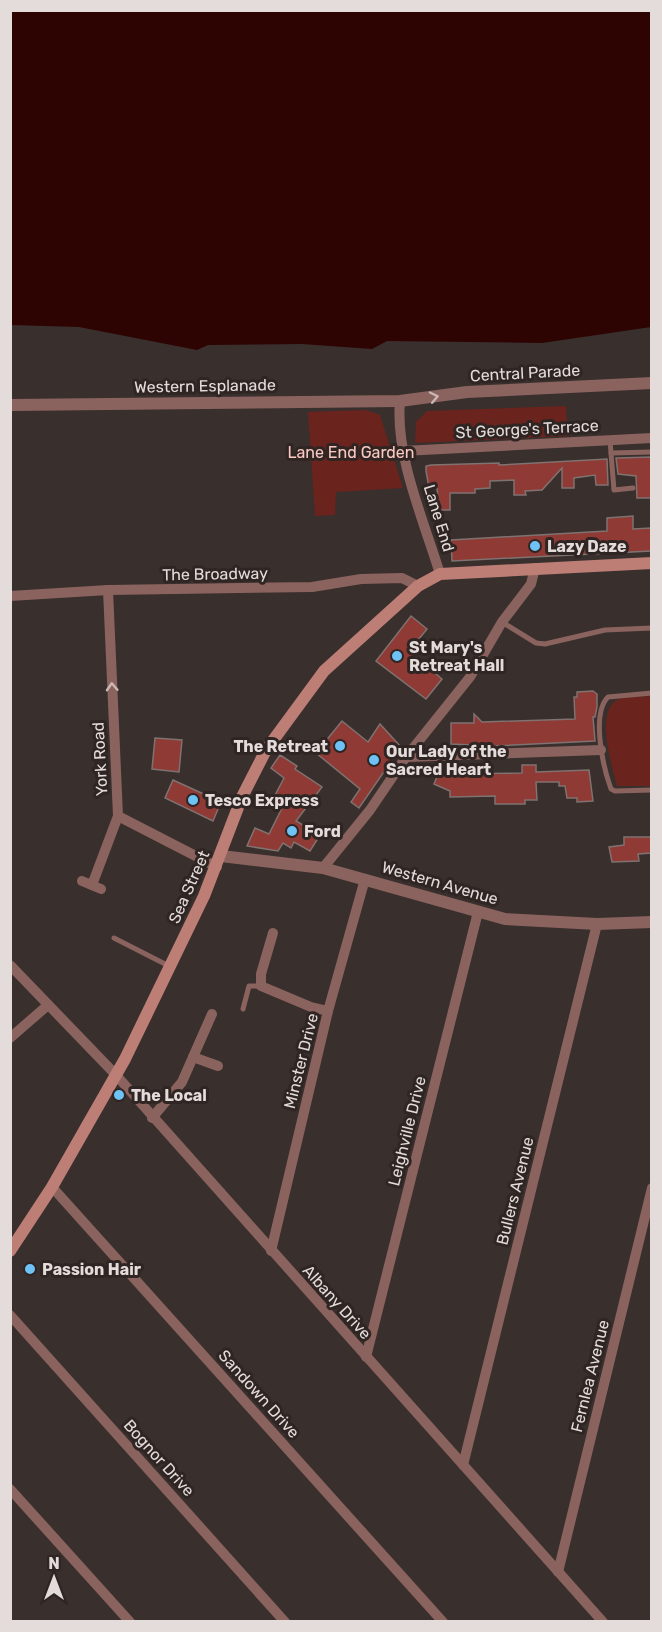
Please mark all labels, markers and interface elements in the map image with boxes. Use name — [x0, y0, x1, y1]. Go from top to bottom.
street label: Central Parade — [469, 361, 581, 385]
street label: Western Esplanade — [134, 375, 276, 397]
one-way arrow — [428, 391, 438, 404]
street label: St George's Terrace — [455, 416, 599, 442]
park label: Lane End Garden — [287, 443, 415, 462]
street label: Lane End — [420, 482, 458, 554]
place label: Lazy Daze — [547, 537, 626, 556]
marker: Lazy Daze — [528, 539, 542, 553]
street label: The Broadway — [162, 564, 268, 584]
place label: St Mary's Retreat Hall — [409, 638, 504, 675]
marker: St Mary's Retreat Hall — [390, 649, 404, 663]
one-way arrow — [106, 683, 119, 692]
street label: York Road — [89, 721, 111, 797]
place label: The Retreat — [233, 737, 329, 756]
marker: The Retreat — [333, 739, 347, 753]
place label: Our Lady of the Sacred Heart — [386, 742, 507, 779]
marker: Our Lady of the Sacred Heart — [367, 753, 381, 767]
place label: Tesco Express — [205, 791, 319, 810]
marker: Tesco Express — [186, 793, 200, 807]
place label: Ford — [304, 822, 341, 841]
marker: Ford — [285, 824, 299, 838]
street label: Sea Street — [164, 848, 214, 926]
street label: Western Avenue — [380, 857, 500, 909]
street label: Minster Drive — [280, 1011, 322, 1111]
street label: Leighville Drive — [384, 1074, 430, 1188]
place label: The Local — [131, 1086, 207, 1105]
marker: The Local — [112, 1088, 126, 1102]
street label: Bullers Avenue — [492, 1135, 538, 1247]
place label: Passion Hair — [42, 1260, 142, 1279]
street label: Albany Drive — [299, 1261, 375, 1343]
marker: Passion Hair — [23, 1262, 37, 1276]
street label: Fernlea Avenue — [567, 1318, 613, 1434]
street label: Sandown Drive — [214, 1346, 304, 1442]
street label: Bognor Drive — [120, 1416, 198, 1500]
north arrow — [24, 1548, 84, 1608]
text: N — [48, 1554, 60, 1573]

